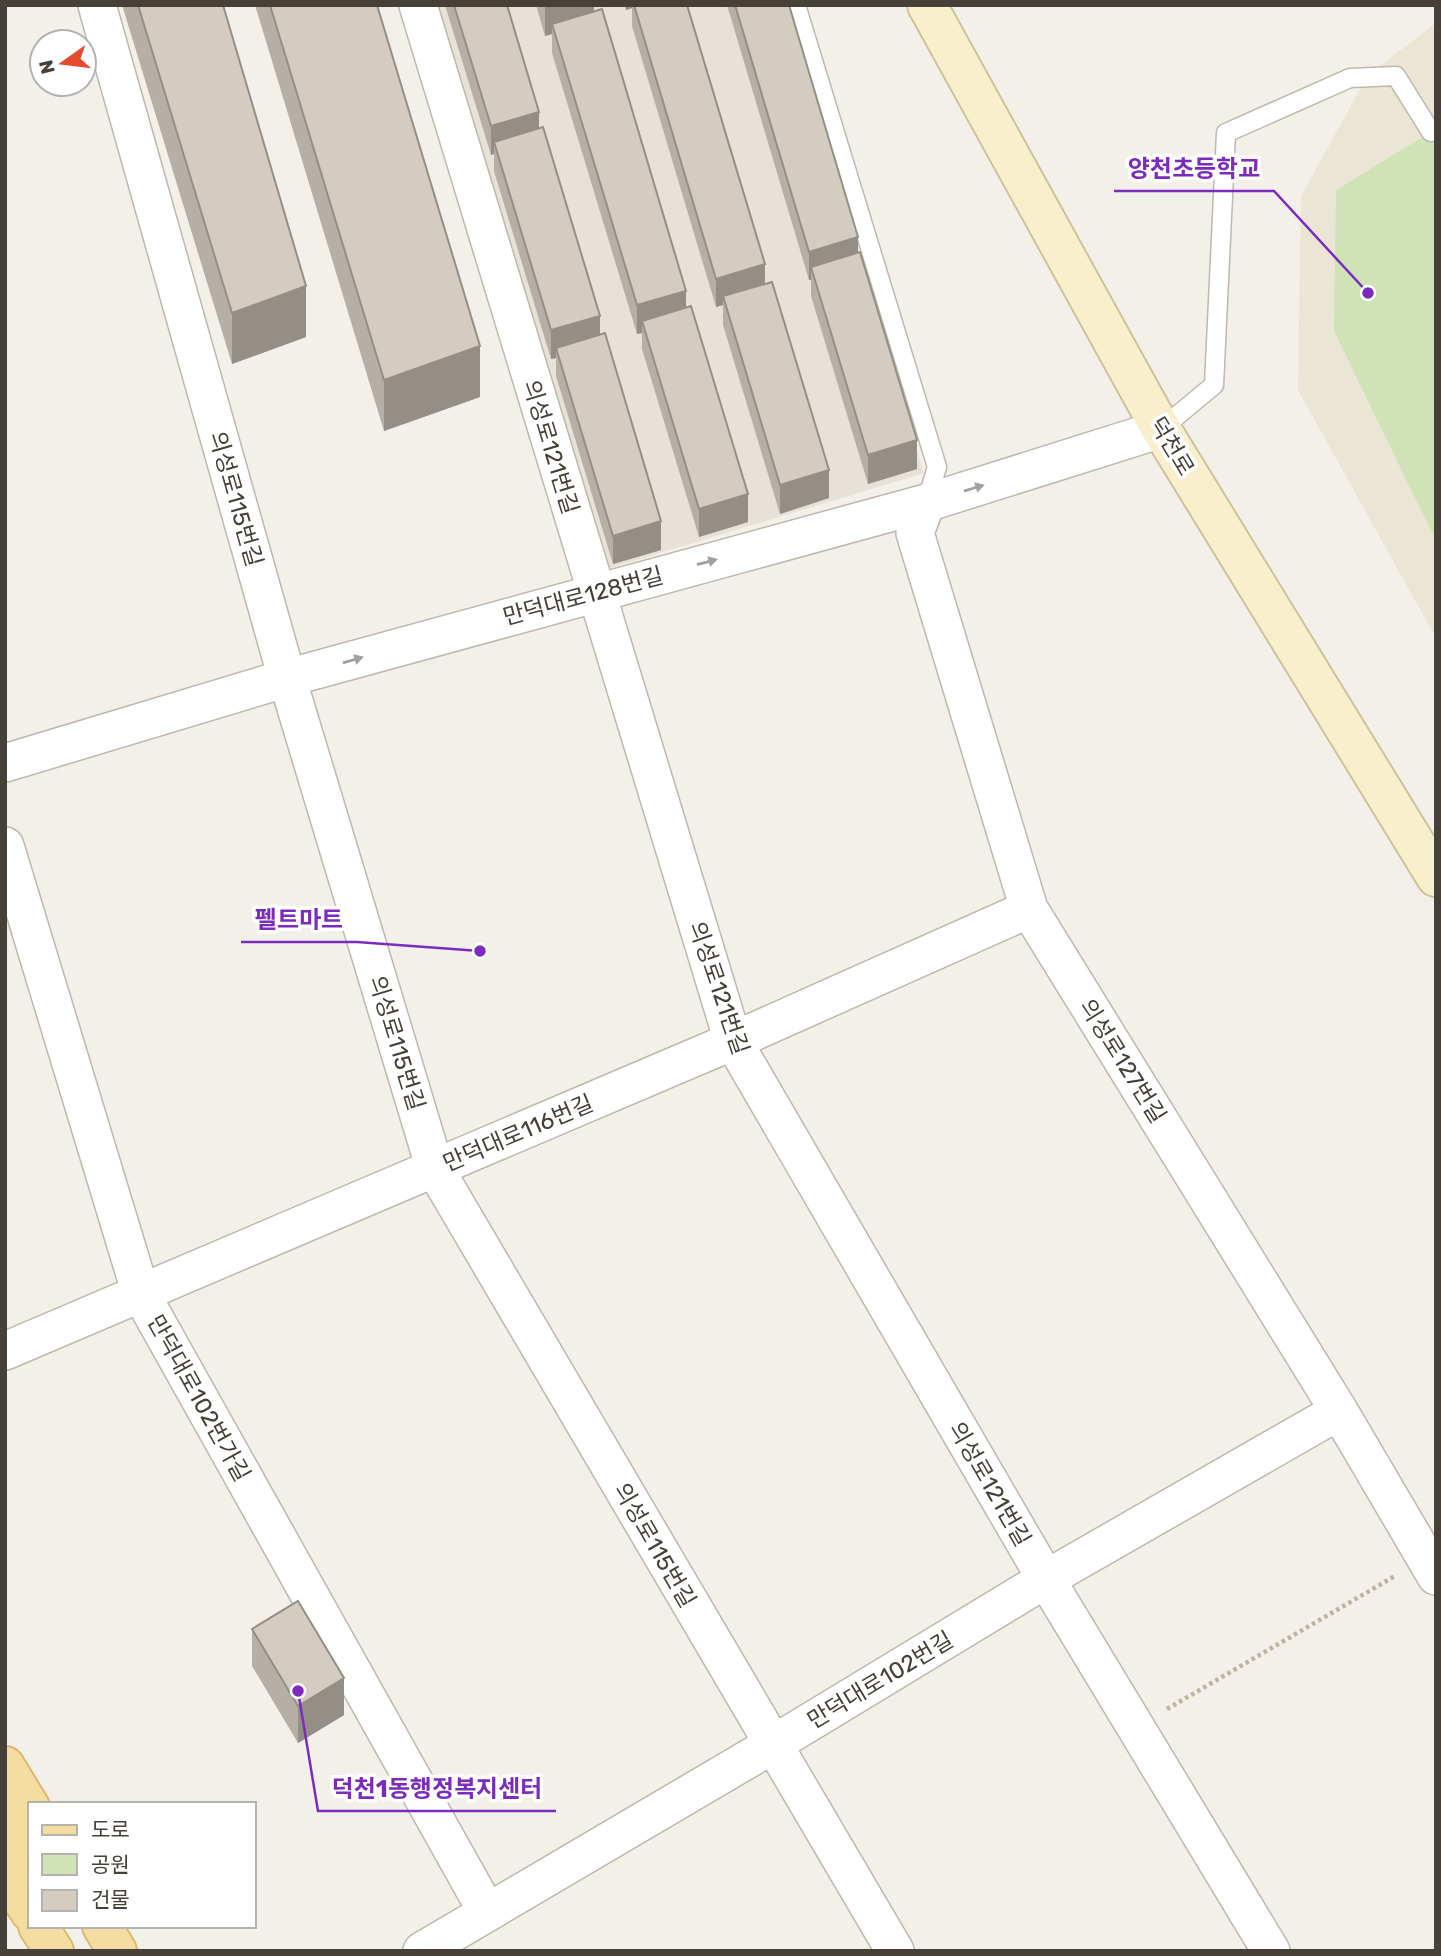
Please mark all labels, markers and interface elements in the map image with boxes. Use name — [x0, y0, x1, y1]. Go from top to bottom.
north arrow — [28, 28, 98, 98]
text: N — [34, 58, 60, 76]
callout: 양천초등학교 — [1114, 146, 1274, 191]
text: 양천초등학교 — [1128, 155, 1260, 183]
street label: 의성로121번길 — [517, 376, 585, 518]
street label: 덕천로 — [1144, 412, 1200, 480]
street label: 의성로115번길 — [203, 428, 269, 570]
one-way arrow — [963, 482, 984, 492]
one-way arrow — [697, 556, 718, 566]
street label: 만덕대로128번길 — [500, 561, 666, 631]
one-way arrow — [342, 654, 364, 665]
callout: 펠트마트 — [241, 897, 357, 942]
text: 펠트마트 — [255, 906, 343, 934]
street label: 의성로121번길 — [683, 918, 755, 1058]
street label: 의성로115번길 — [363, 972, 431, 1114]
street label: 의성로127번길 — [1074, 994, 1172, 1128]
street label: 만덕대로116번길 — [439, 1089, 597, 1177]
street label: 만덕대로102번가길 — [142, 1310, 256, 1486]
street label: 의성로121번길 — [943, 1417, 1037, 1551]
street label: 의성로115번길 — [608, 1478, 702, 1612]
street label: 만덕대로102번길 — [802, 1626, 958, 1734]
callout: 덕천1동행정복지센터 — [318, 1766, 556, 1811]
text: 덕천1동행정복지센터 — [332, 1775, 542, 1803]
legend — [28, 1802, 256, 1928]
text: 도로 — [91, 1817, 130, 1842]
text: 공원 — [91, 1852, 130, 1877]
text: 건물 — [91, 1887, 130, 1912]

